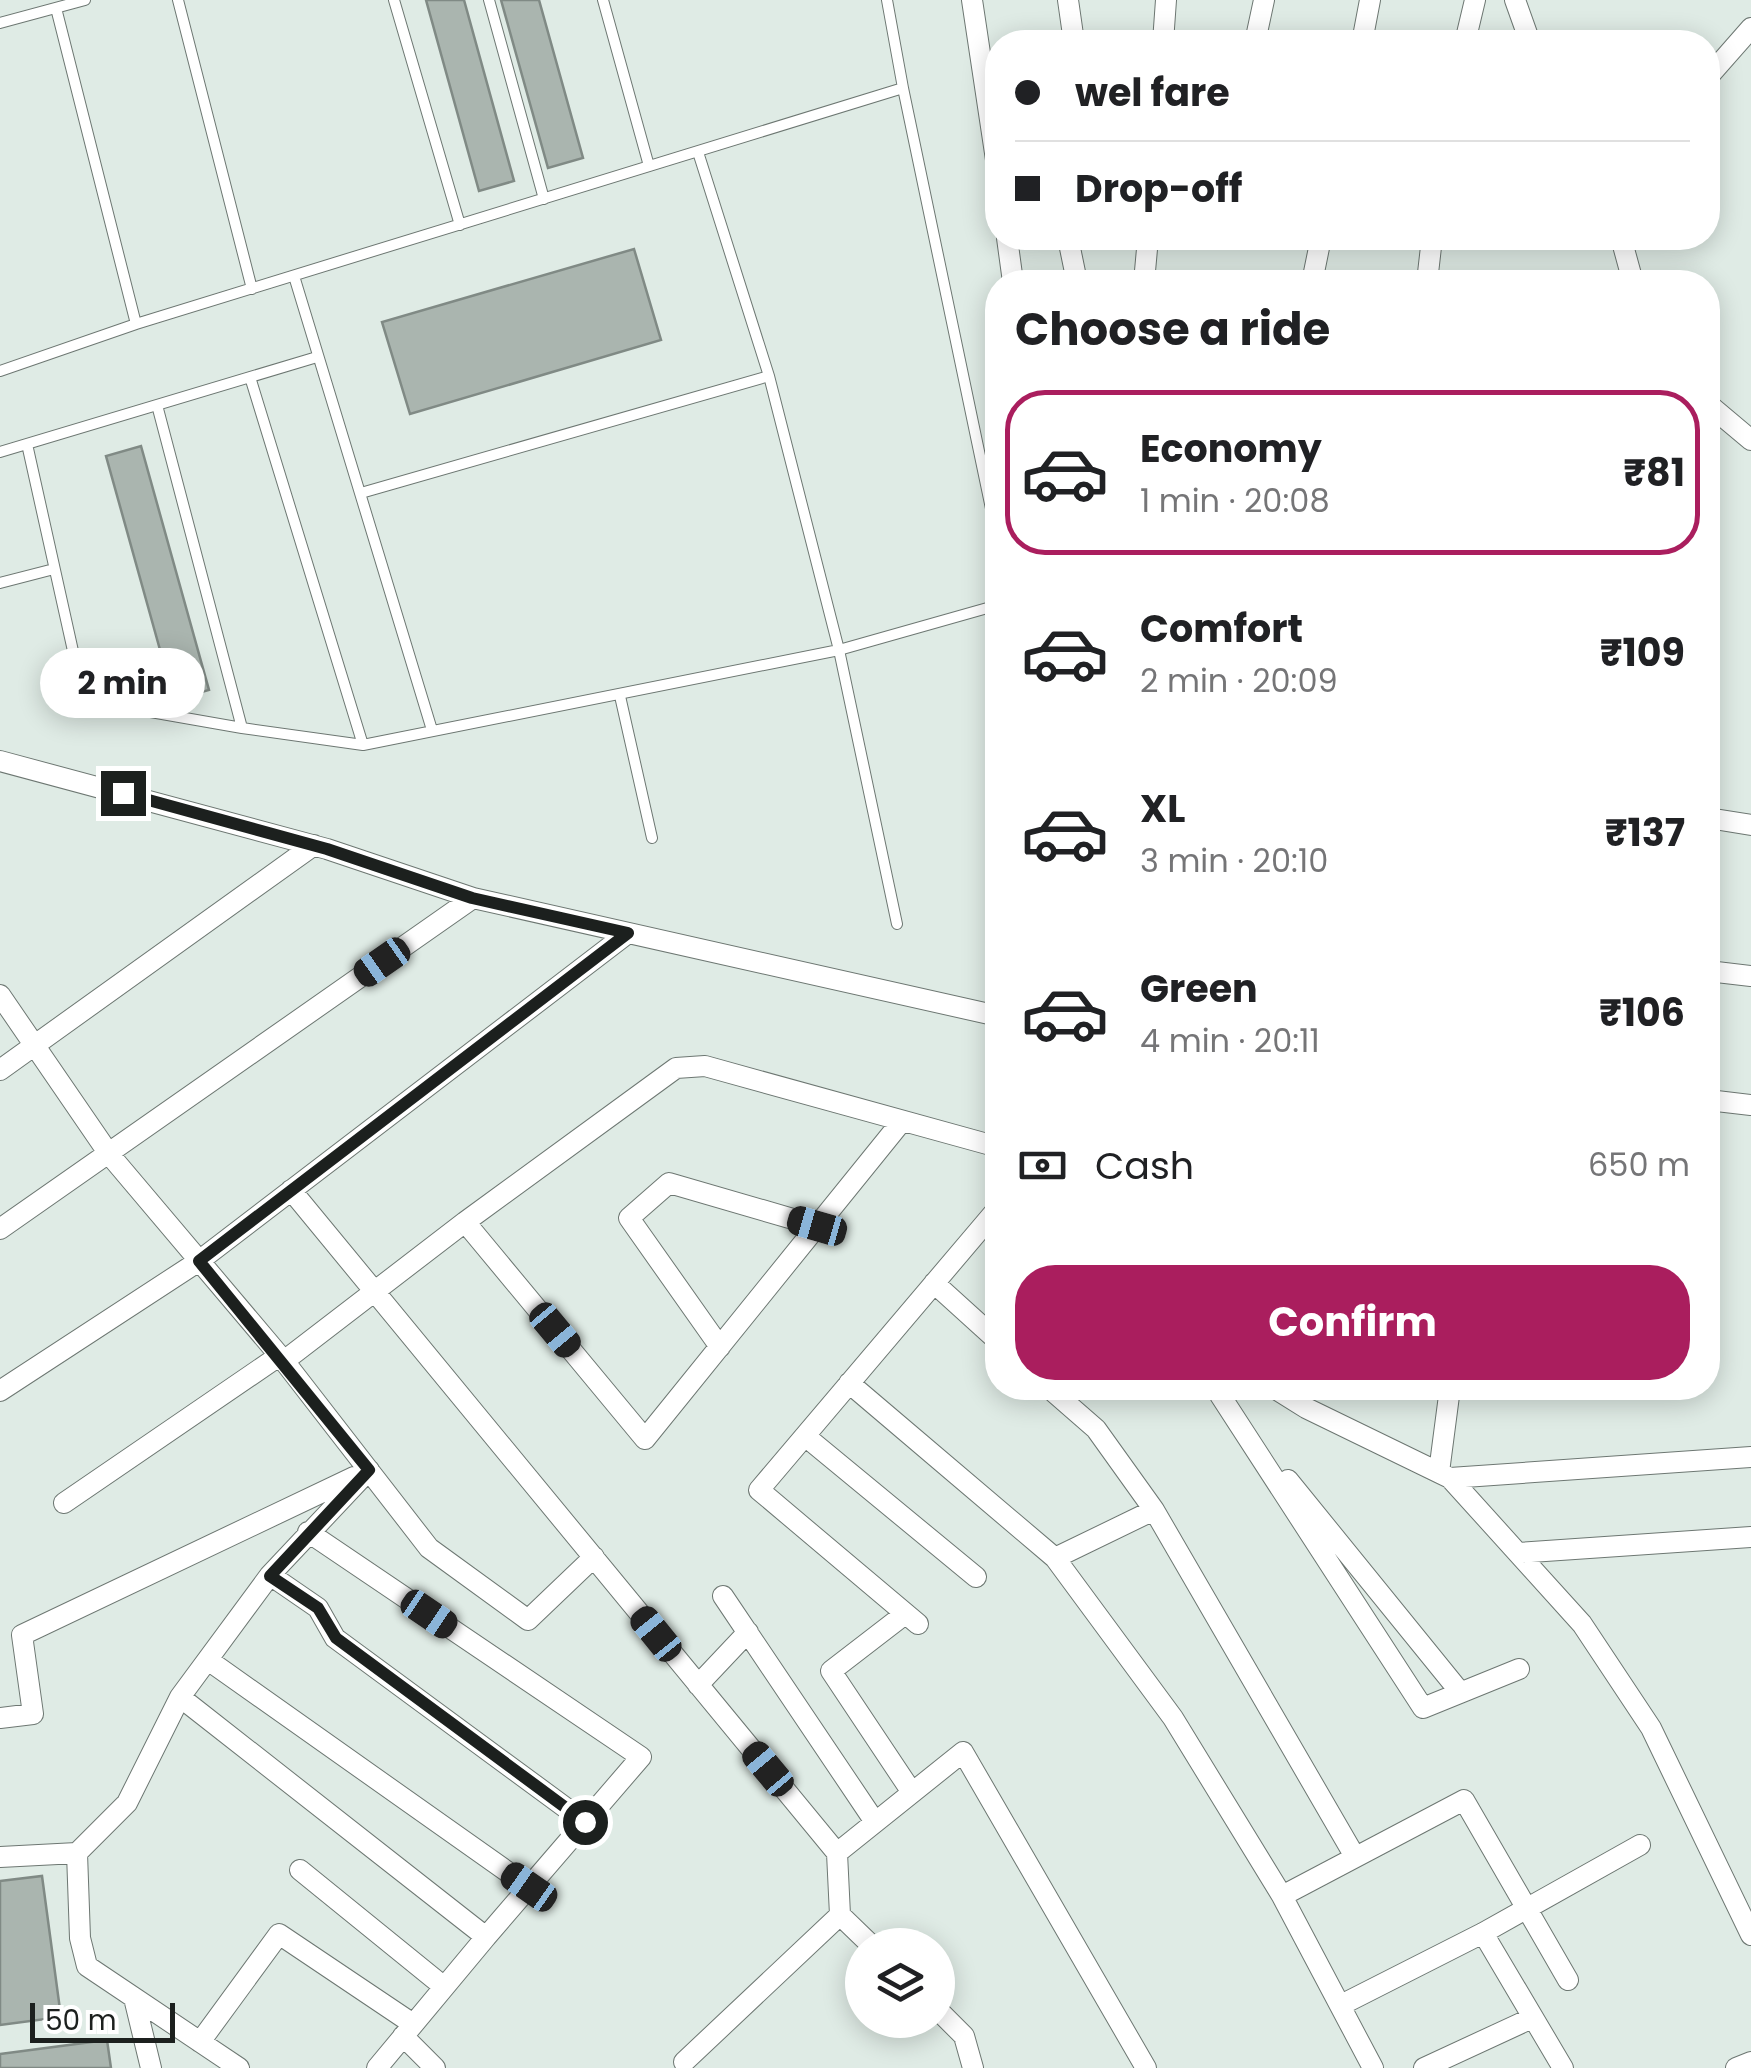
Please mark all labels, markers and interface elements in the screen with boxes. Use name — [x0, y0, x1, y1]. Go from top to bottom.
text: wel fare — [1075, 66, 1230, 119]
text: Drop-off — [1075, 162, 1243, 215]
text: Choose a ride — [1015, 298, 1330, 361]
text: Economy — [1140, 422, 1322, 475]
icon: car — [1020, 428, 1110, 518]
text: ₹81 — [1623, 446, 1685, 499]
text: 1 min · 20:08 — [1140, 478, 1330, 523]
text: Comfort — [1140, 602, 1303, 655]
icon: car — [1020, 608, 1110, 698]
text: ₹109 — [1600, 626, 1685, 679]
callout: 2 min — [41, 648, 206, 718]
text: 2 min · 20:09 — [1140, 658, 1338, 703]
text: 2 min — [78, 660, 167, 705]
route end — [101, 771, 146, 816]
text: XL — [1140, 782, 1185, 835]
icon: car — [1020, 788, 1110, 878]
text: ₹137 — [1605, 806, 1685, 859]
text: 3 min · 20:10 — [1140, 838, 1328, 883]
car — [349, 933, 415, 991]
text: Green — [1140, 962, 1258, 1015]
icon: car — [1020, 968, 1110, 1058]
text: ₹106 — [1599, 986, 1685, 1039]
text: 4 min · 20:11 — [1140, 1018, 1320, 1063]
icon: cash — [1015, 1138, 1070, 1193]
text: Cash — [1095, 1139, 1194, 1192]
text: 650 m — [1588, 1142, 1690, 1187]
car — [784, 1203, 850, 1249]
button: Confirm — [1015, 1265, 1690, 1380]
car — [524, 1297, 586, 1363]
car — [396, 1585, 462, 1643]
car — [625, 1601, 687, 1667]
car — [737, 1736, 799, 1802]
route start — [563, 1800, 608, 1845]
car — [496, 1858, 562, 1916]
map controls — [845, 1928, 955, 2038]
button: layers — [845, 1928, 955, 2038]
scale bar — [30, 1998, 175, 2042]
text: 50 m — [45, 2001, 116, 2040]

